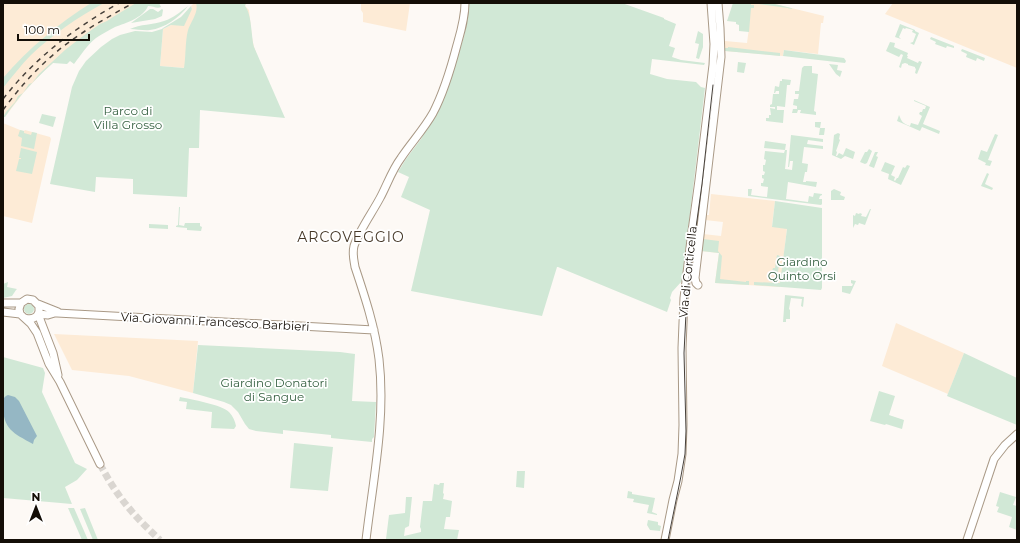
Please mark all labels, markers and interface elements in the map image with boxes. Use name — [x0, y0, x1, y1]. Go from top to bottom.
scale bar — [18, 16, 89, 42]
text: 100 m — [24, 22, 60, 37]
park label: Parco di Villa Grosso — [94, 103, 162, 132]
street label: Via di Corticella — [675, 225, 700, 319]
district label: ARCOVEGGIO — [297, 228, 405, 246]
park label: Giardino Quinto Orsi — [768, 254, 836, 283]
street label: Via Giovanni Francesco Barbieri — [120, 309, 310, 334]
park label: Giardino Donatori di Sangue — [220, 375, 328, 404]
north arrow — [16, 487, 56, 527]
text: N — [32, 490, 40, 504]

